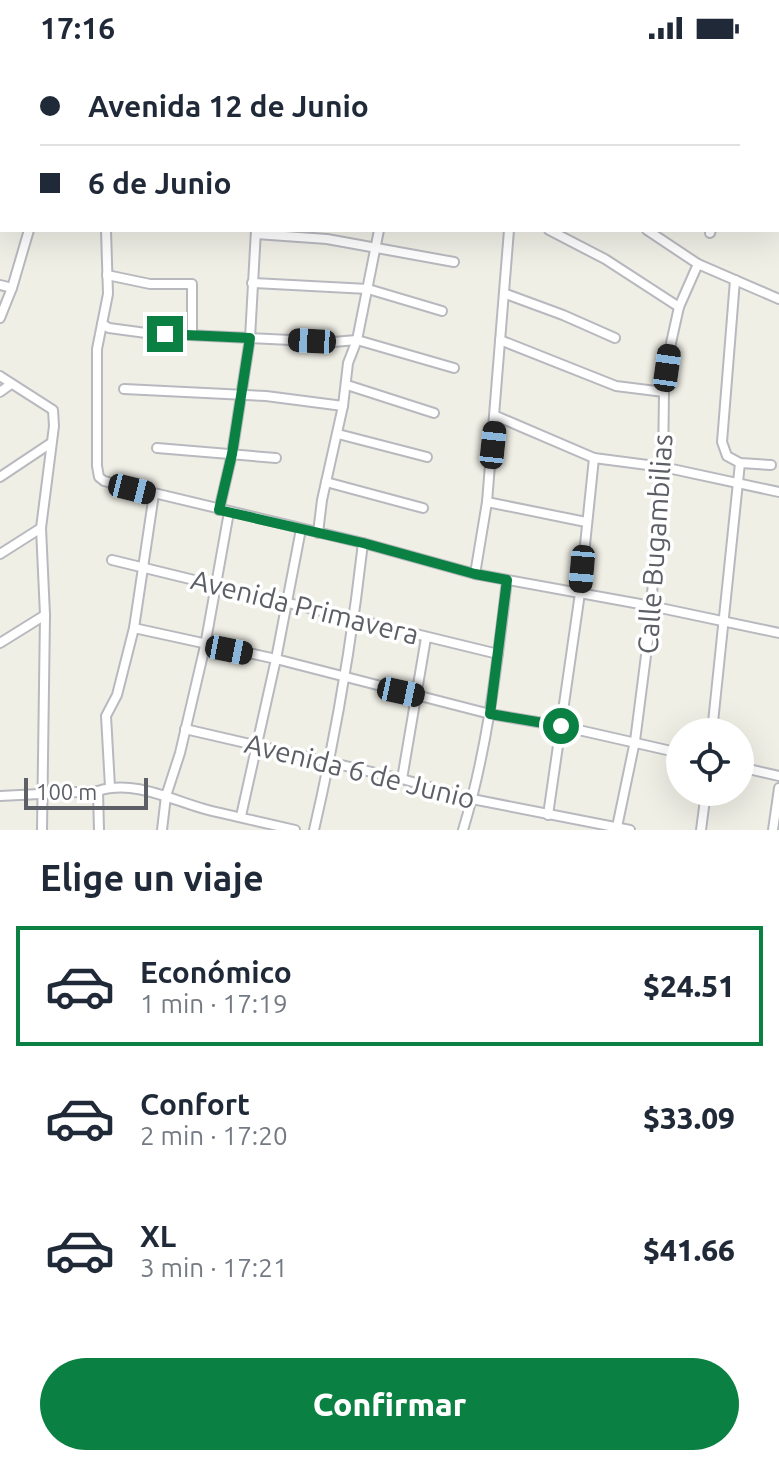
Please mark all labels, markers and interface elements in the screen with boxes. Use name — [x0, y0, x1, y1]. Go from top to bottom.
text: 17:16 — [40, 11, 115, 45]
text: Avenida 12 de Junio — [88, 89, 369, 123]
text: 6 de Junio — [88, 166, 232, 200]
route end — [147, 316, 183, 352]
car — [287, 328, 337, 354]
car — [652, 343, 682, 393]
car — [479, 420, 507, 470]
street label: Calle Bugambilias — [631, 433, 678, 655]
car — [106, 472, 158, 506]
car — [568, 544, 596, 594]
street label: Avenida Primavera — [188, 563, 422, 650]
car — [203, 634, 255, 666]
car — [375, 675, 427, 709]
route start — [543, 708, 579, 744]
map controls — [666, 718, 754, 806]
button: locate — [666, 718, 754, 806]
street label: Avenida 6 de Junio — [242, 727, 478, 814]
scale bar — [24, 774, 148, 810]
text: 100 m — [36, 779, 97, 804]
text: Elige un viaje — [40, 857, 264, 898]
icon: car — [44, 950, 116, 1022]
text: Económico — [140, 955, 292, 989]
text: $24.51 — [643, 969, 735, 1003]
text: 1 min · 17:19 — [140, 989, 288, 1018]
icon: car — [44, 1082, 116, 1154]
text: Confort — [140, 1087, 250, 1121]
text: $33.09 — [643, 1101, 735, 1135]
text: 2 min · 17:20 — [140, 1121, 288, 1150]
icon: car — [44, 1214, 116, 1286]
text: XL — [140, 1219, 176, 1253]
text: $41.66 — [643, 1233, 735, 1267]
text: 3 min · 17:21 — [140, 1253, 288, 1282]
button: Confirmar — [40, 1358, 739, 1450]

